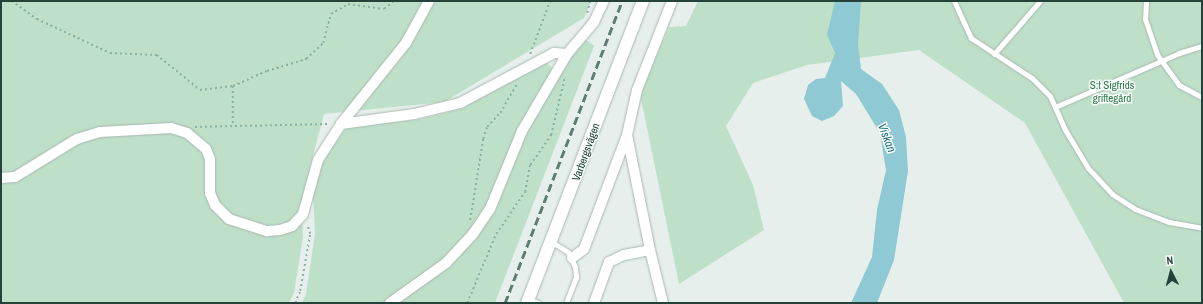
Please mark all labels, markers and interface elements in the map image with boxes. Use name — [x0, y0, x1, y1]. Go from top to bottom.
park label: S:t Sigfrids griftegård — [1090, 79, 1134, 105]
street label: Varbergsvägen — [569, 121, 603, 183]
water label: Viskan — [874, 121, 898, 155]
north arrow — [1151, 252, 1191, 292]
text: N — [1166, 253, 1174, 267]

